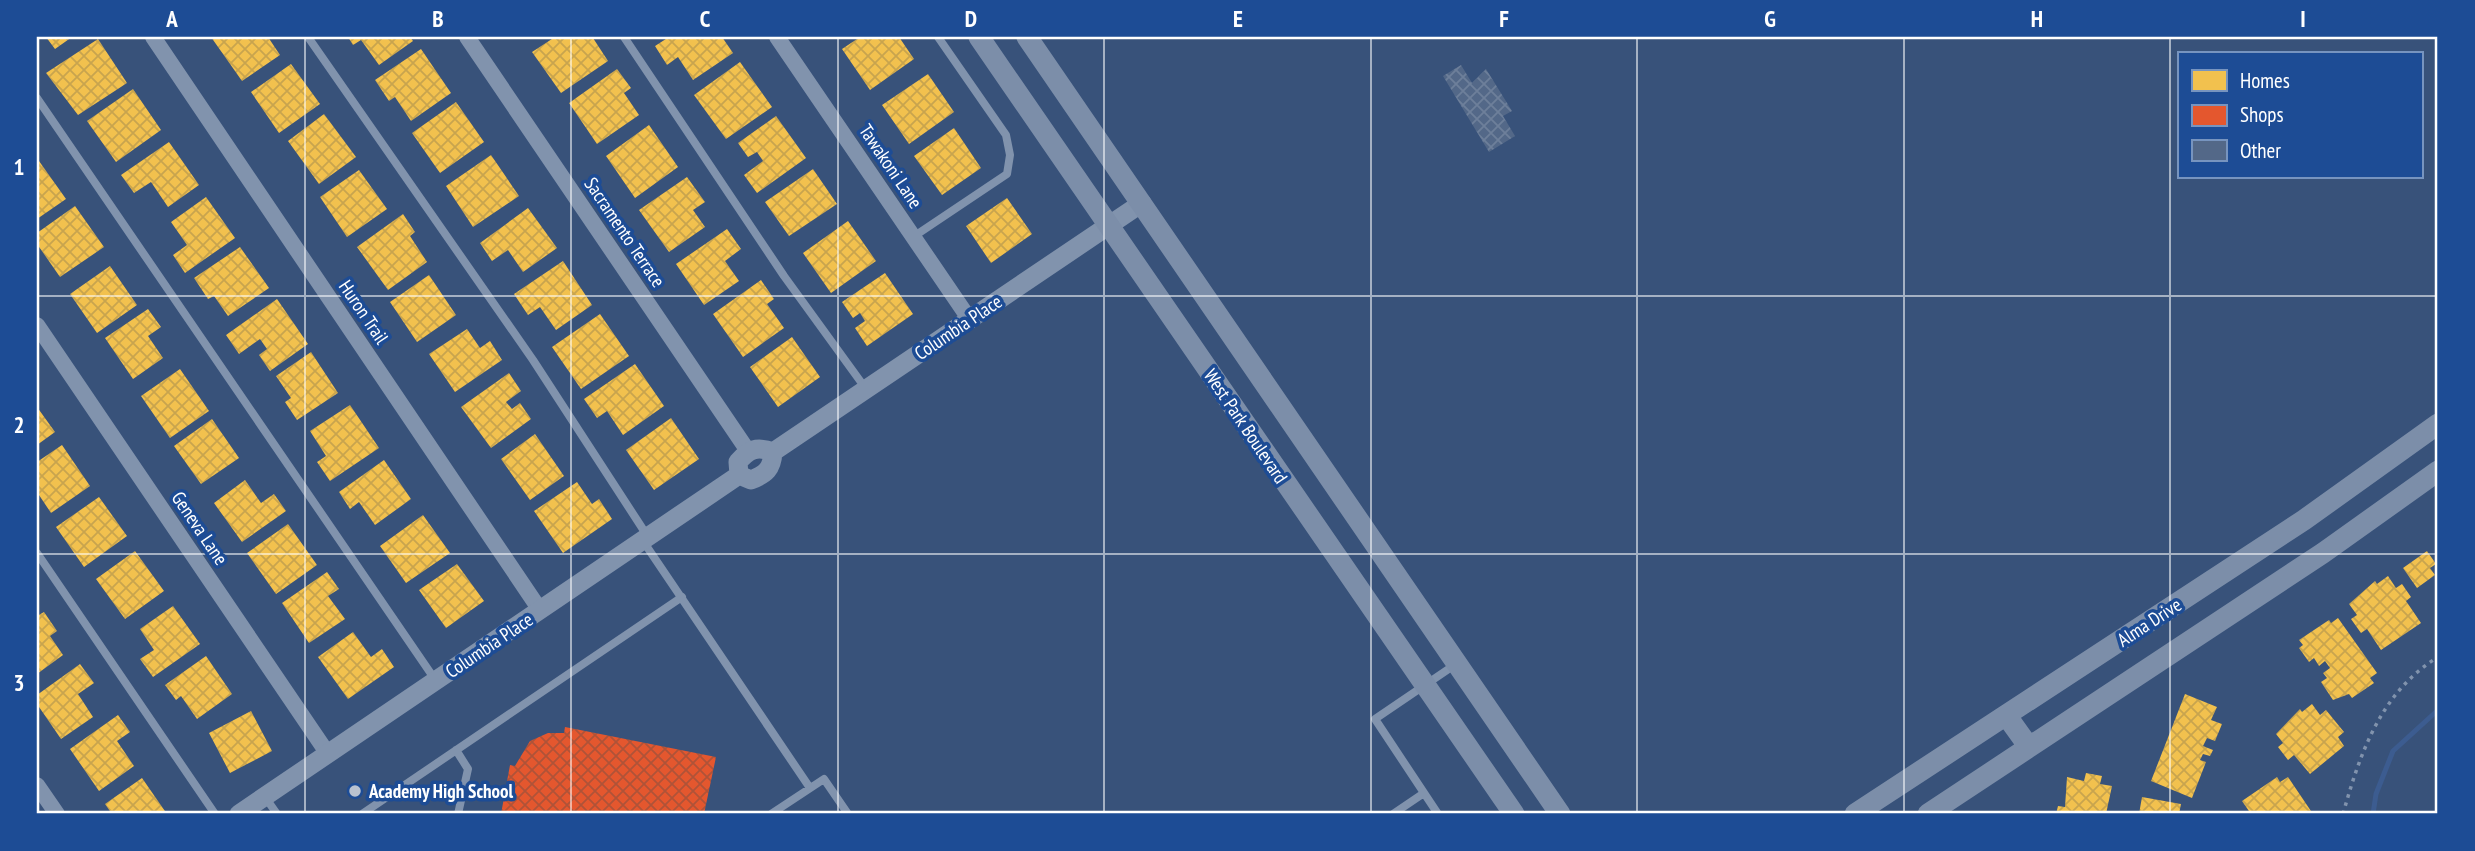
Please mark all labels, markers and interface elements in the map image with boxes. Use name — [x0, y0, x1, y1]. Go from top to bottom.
text: A — [165, 4, 178, 33]
text: B — [432, 4, 444, 33]
text: C — [700, 4, 711, 33]
text: D — [965, 4, 977, 33]
text: E — [1233, 4, 1243, 33]
text: F — [1499, 4, 1509, 33]
text: G — [1764, 4, 1776, 33]
text: H — [2031, 4, 2043, 33]
text: I — [2300, 4, 2306, 33]
legend — [2178, 52, 2422, 178]
text: Homes — [2240, 67, 2290, 94]
text: Shops — [2240, 101, 2284, 128]
street label: Tawakoni Lane — [854, 119, 928, 213]
text: Other — [2240, 137, 2281, 164]
text: 1 — [14, 152, 25, 181]
street label: Sacramento Terrace — [579, 172, 671, 292]
street label: Huron Trail — [334, 275, 394, 349]
street label: Columbia Place — [910, 289, 1006, 365]
street label: West Park Boulevard — [1199, 364, 1293, 488]
text: 2 — [14, 410, 25, 439]
street label: Geneva Lane — [167, 487, 233, 569]
street label: Alma Drive — [2112, 592, 2186, 652]
street label: Columbia Place — [441, 607, 537, 683]
text: 3 — [14, 668, 25, 697]
place label: Academy High School — [368, 779, 513, 803]
marker: Academy High School — [347, 783, 363, 799]

